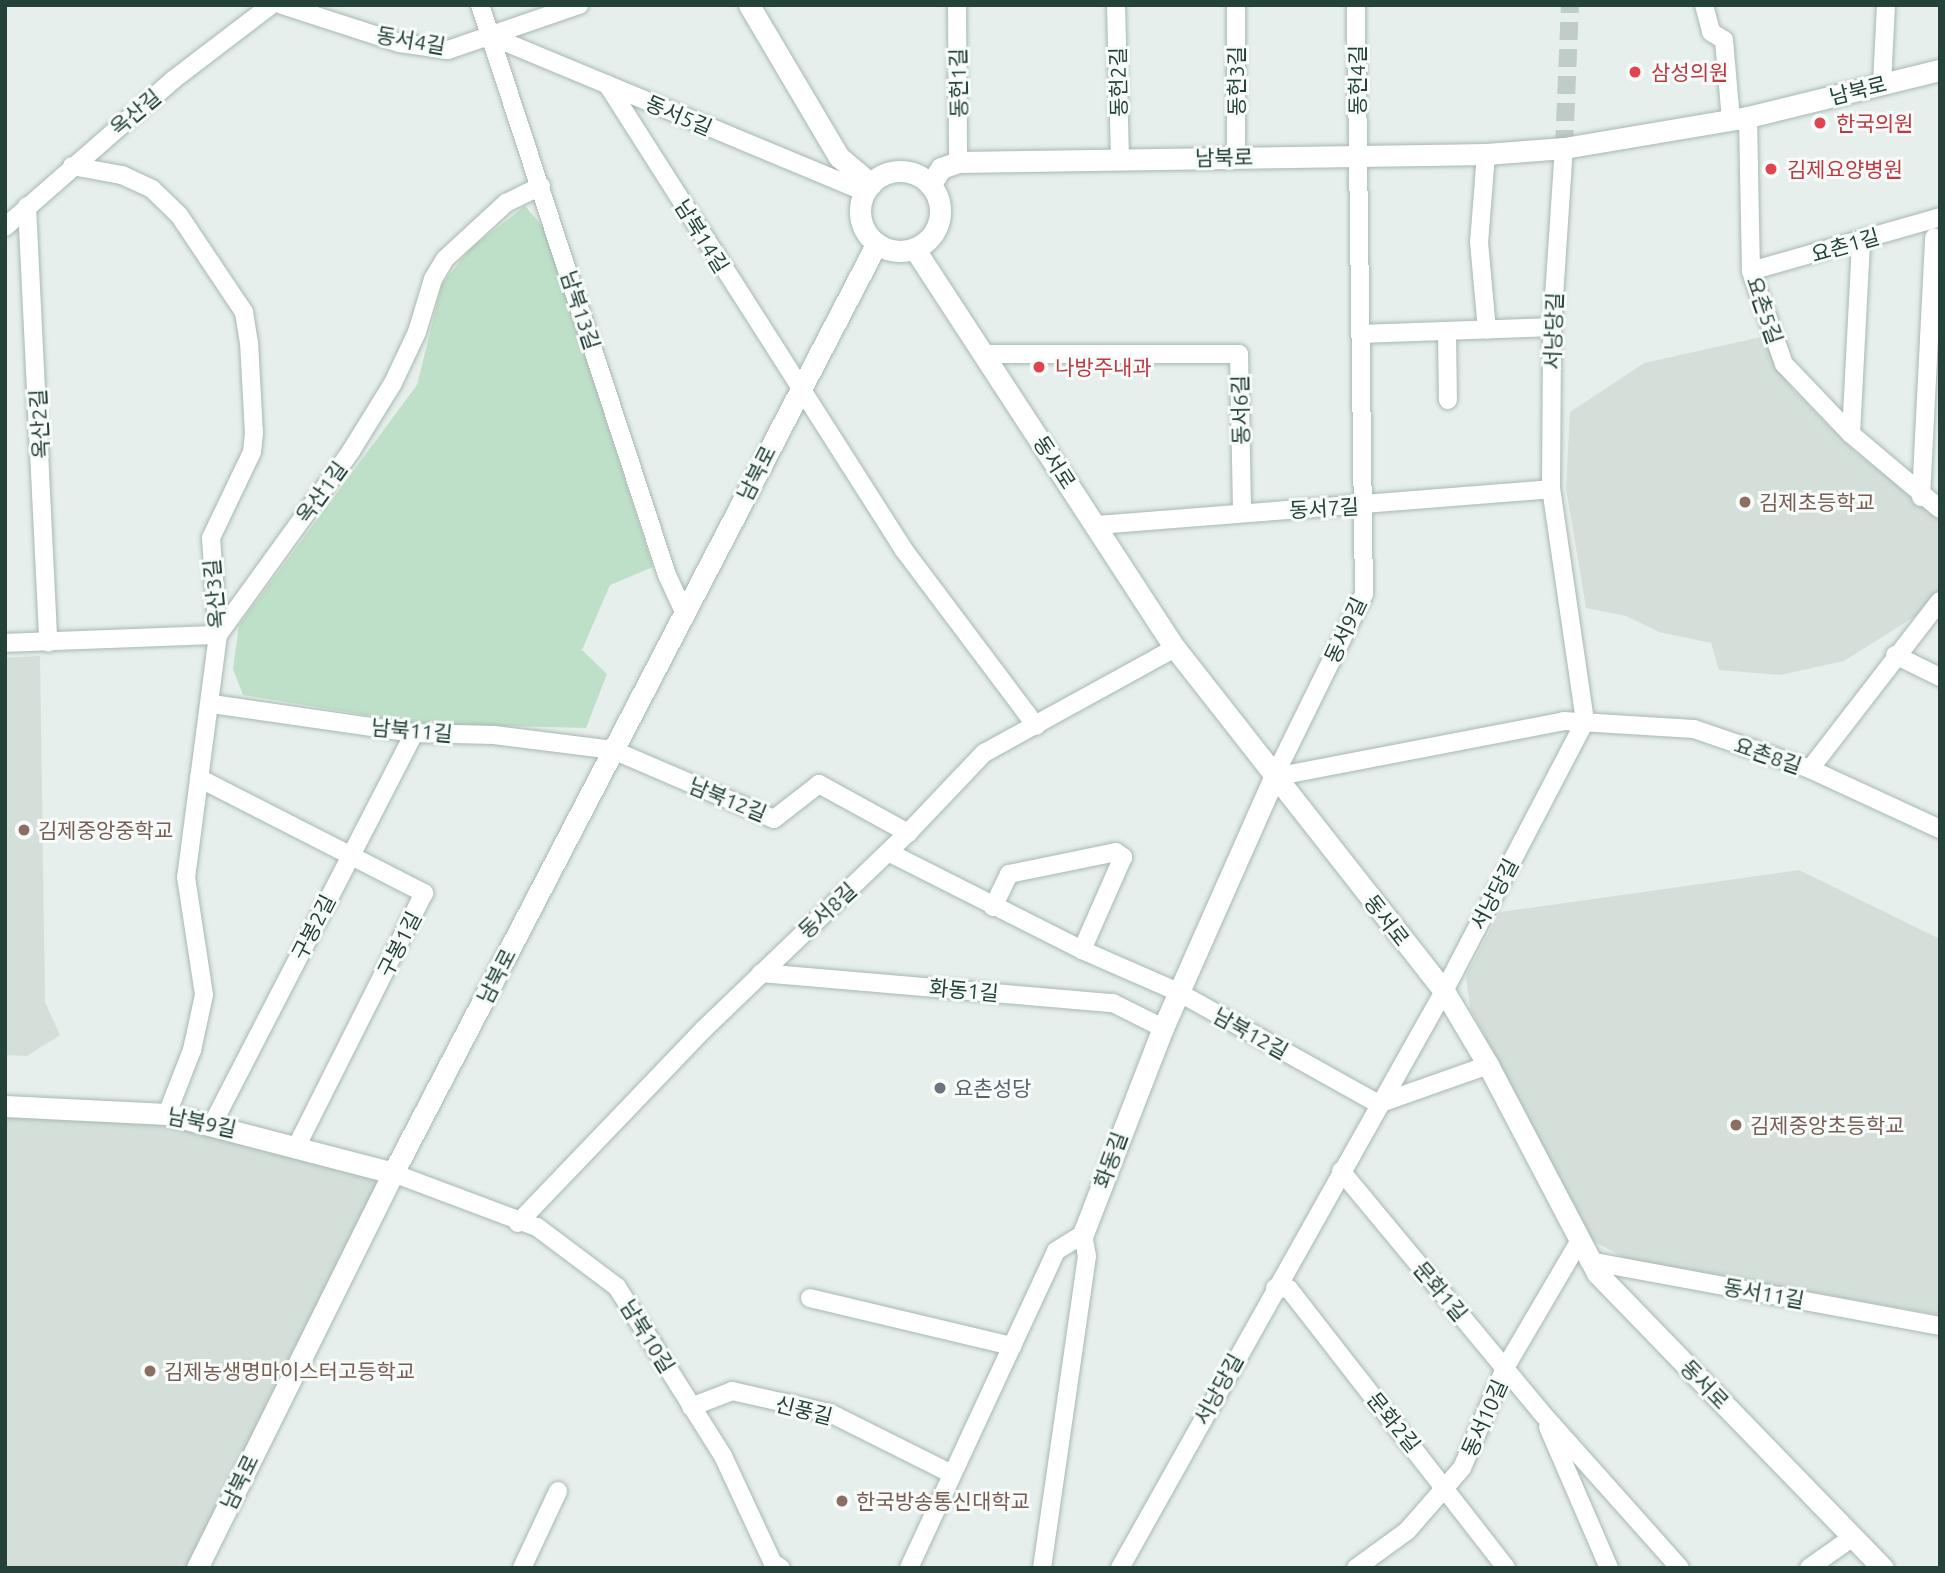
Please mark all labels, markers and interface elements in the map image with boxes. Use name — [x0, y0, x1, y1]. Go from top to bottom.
street label: 동서4길 — [374, 22, 448, 58]
street label: 동헌4길 — [1344, 45, 1370, 115]
street label: 동헌3길 — [1223, 46, 1249, 116]
street label: 동헌2길 — [1105, 47, 1131, 117]
street label: 동헌1길 — [945, 48, 971, 118]
place label: 삼성의원 — [1651, 59, 1728, 85]
marker: 삼성의원 — [1625, 62, 1645, 82]
street label: 남북로 — [1827, 71, 1889, 109]
street label: 옥산길 — [105, 84, 165, 140]
street label: 동서5길 — [642, 90, 716, 140]
place label: 한국의원 — [1836, 110, 1913, 136]
marker: 한국의원 — [1810, 113, 1830, 133]
street label: 남북로 — [1195, 144, 1253, 170]
place label: 김제요양병원 — [1787, 156, 1903, 182]
marker: 김제요양병원 — [1761, 159, 1781, 179]
street label: 남북14길 — [670, 195, 734, 277]
street label: 요촌1길 — [1808, 223, 1882, 267]
street label: 남북13길 — [556, 267, 606, 353]
street label: 요촌5길 — [1742, 273, 1788, 347]
street label: 서낭당길 — [1539, 292, 1567, 370]
place label: 나방주내과 — [1055, 354, 1152, 380]
marker: 나방주내과 — [1029, 357, 1049, 377]
street label: 동서6길 — [1227, 375, 1253, 445]
street label: 옥산2길 — [25, 388, 53, 460]
street label: 동서로 — [1029, 431, 1081, 493]
street label: 남북로 — [732, 441, 780, 505]
street label: 옥산1길 — [290, 456, 352, 528]
place label: 김제초등학교 — [1759, 489, 1875, 515]
street label: 동서7길 — [1288, 494, 1360, 522]
marker: 김제초등학교 — [1737, 494, 1753, 510]
street label: 옥산3길 — [198, 558, 230, 630]
street label: 동서9길 — [1319, 593, 1371, 667]
street label: 남북11길 — [370, 714, 454, 746]
street label: 요촌8길 — [1731, 732, 1805, 778]
street label: 남북12길 — [685, 772, 771, 826]
place label: 김제중앙중학교 — [38, 817, 173, 843]
marker: 김제중앙중학교 — [16, 822, 32, 838]
street label: 서낭당길 — [1465, 854, 1523, 934]
street label: 동서8길 — [793, 877, 861, 943]
street label: 동서로 — [1359, 889, 1415, 951]
street label: 구봉2길 — [286, 890, 340, 964]
street label: 구봉1길 — [372, 907, 426, 981]
street label: 남북로 — [472, 944, 520, 1008]
street label: 화동1길 — [928, 974, 1000, 1006]
street label: 남북12길 — [1209, 1002, 1293, 1064]
place label: 요촌성당 — [954, 1075, 1031, 1101]
marker: 요촌성당 — [932, 1080, 948, 1096]
street label: 남북9길 — [165, 1102, 239, 1142]
place label: 김제중앙초등학교 — [1750, 1112, 1905, 1138]
marker: 김제중앙초등학교 — [1728, 1117, 1744, 1133]
street label: 화동길 — [1088, 1128, 1132, 1192]
street label: 문화1길 — [1409, 1256, 1473, 1326]
street label: 동서11길 — [1722, 1274, 1806, 1312]
street label: 남북10길 — [616, 1295, 680, 1377]
street label: 서낭당길 — [1188, 1349, 1248, 1429]
street label: 동서로 — [1676, 1354, 1734, 1414]
place label: 김제농생명마이스터고등학교 — [164, 1358, 415, 1384]
marker: 김제농생명마이스터고등학교 — [142, 1363, 158, 1379]
street label: 동서10길 — [1456, 1376, 1512, 1460]
street label: 문화2길 — [1362, 1387, 1426, 1457]
street label: 신풍길 — [773, 1391, 835, 1429]
street label: 남북로 — [215, 1450, 263, 1514]
place label: 한국방송통신대학교 — [856, 1488, 1030, 1514]
marker: 한국방송통신대학교 — [834, 1493, 850, 1509]

